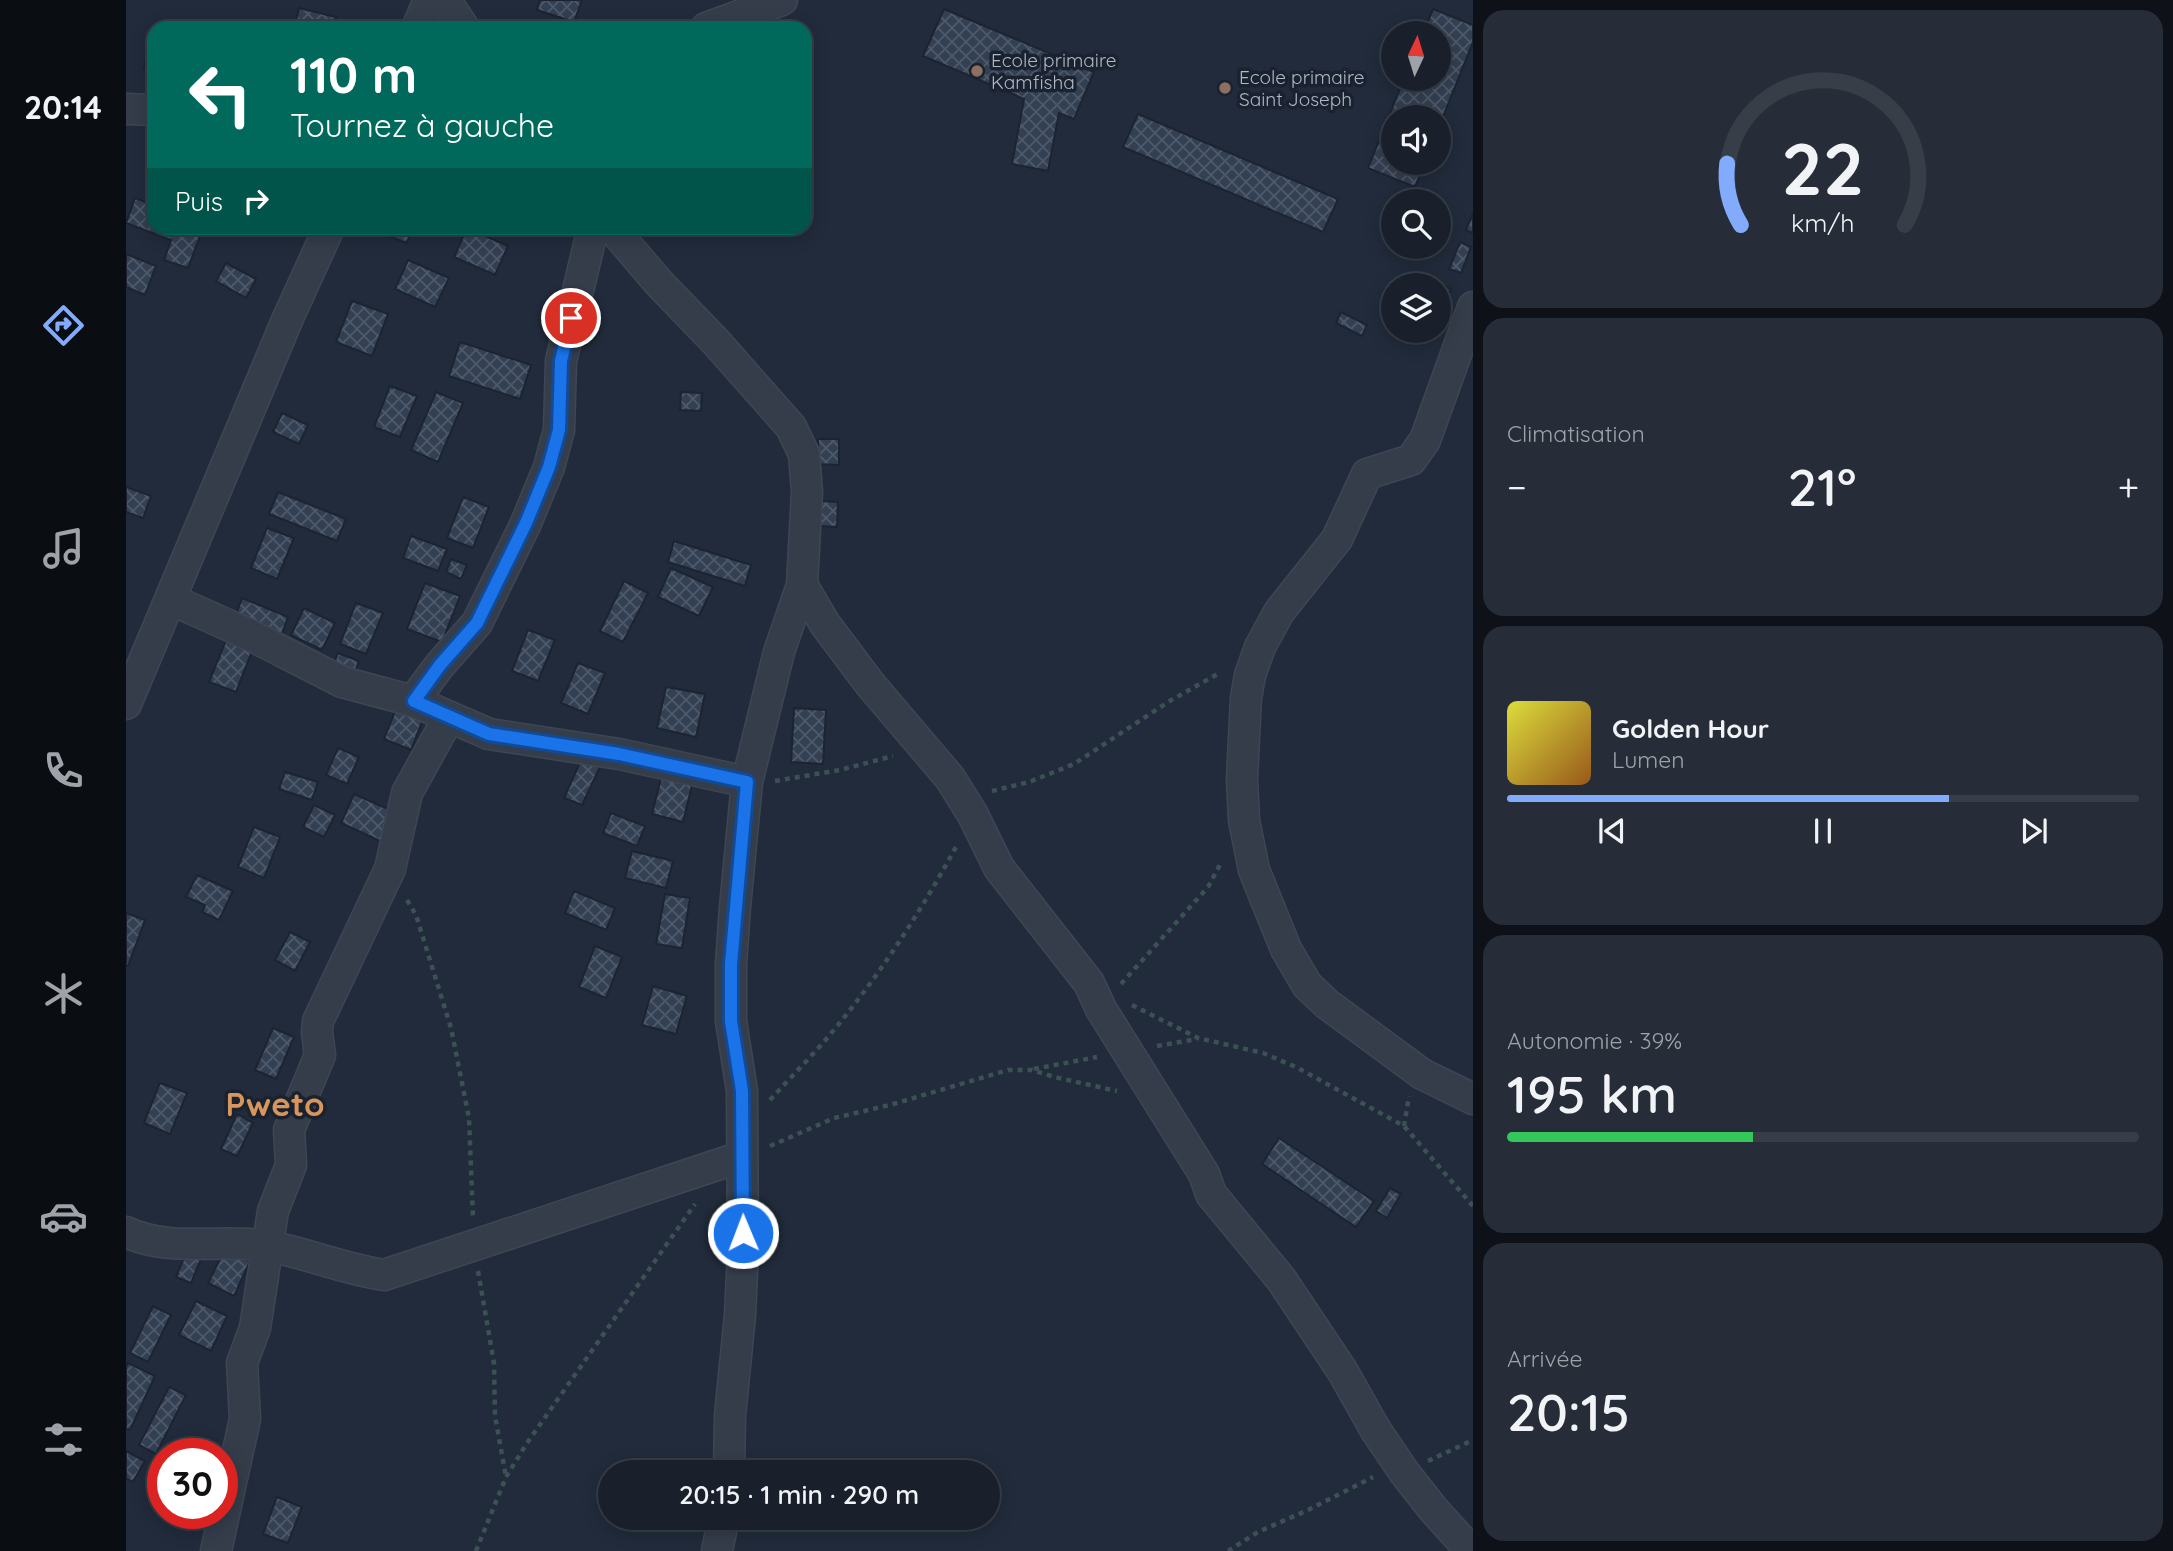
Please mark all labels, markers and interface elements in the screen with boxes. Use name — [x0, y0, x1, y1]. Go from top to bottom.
north arrow — [1381, 21, 1451, 91]
map controls — [1381, 21, 1451, 343]
text: 110 m — [290, 44, 417, 105]
place label: Ecole primaire Kamfisha — [991, 48, 1117, 94]
icon: left — [175, 49, 266, 140]
marker: Ecole primaire Kamfisha — [969, 63, 985, 79]
place label: Ecole primaire Saint Joseph — [1239, 65, 1365, 111]
marker: Ecole primaire Saint Joseph — [1217, 80, 1233, 96]
text: 20:14 — [24, 87, 102, 127]
text: Tournez à gauche — [290, 105, 554, 145]
button: sound — [1381, 105, 1451, 175]
text: 22 — [1782, 122, 1864, 213]
icon: right — [237, 182, 275, 220]
text: Puis — [175, 185, 223, 218]
button: search — [1381, 189, 1451, 259]
text: km/h — [1791, 207, 1855, 238]
button: layers — [1381, 273, 1451, 343]
pin — [541, 288, 601, 348]
icon: arrive — [552, 299, 590, 337]
icon: directions — [39, 301, 88, 350]
text: Climatisation — [1507, 419, 1645, 448]
text: 21° — [1788, 454, 1856, 519]
text: − — [1507, 463, 1527, 511]
text: + — [2118, 463, 2139, 511]
icon: music — [39, 524, 88, 573]
text: Golden Hour — [1612, 712, 1769, 745]
text: Lumen — [1612, 745, 1685, 774]
icon: phone — [39, 746, 88, 795]
icon: previous — [1593, 812, 1631, 850]
icon: pause — [1804, 812, 1842, 850]
icon: next — [2015, 812, 2053, 850]
icon: climate — [39, 969, 88, 1018]
text: Autonomie · 39% — [1507, 1026, 1682, 1055]
text: 195 km — [1507, 1061, 1677, 1126]
district label: Pweto — [225, 1083, 325, 1124]
icon: car — [39, 1192, 88, 1241]
position arrow — [706, 1196, 780, 1270]
text: Arrivée — [1507, 1344, 1583, 1373]
text: 20:15 — [1507, 1379, 1630, 1444]
icon: filters — [39, 1415, 88, 1464]
speed limit sign: 30 — [147, 1438, 238, 1529]
text: 20:15 · 1 min · 290 m — [679, 1478, 919, 1511]

